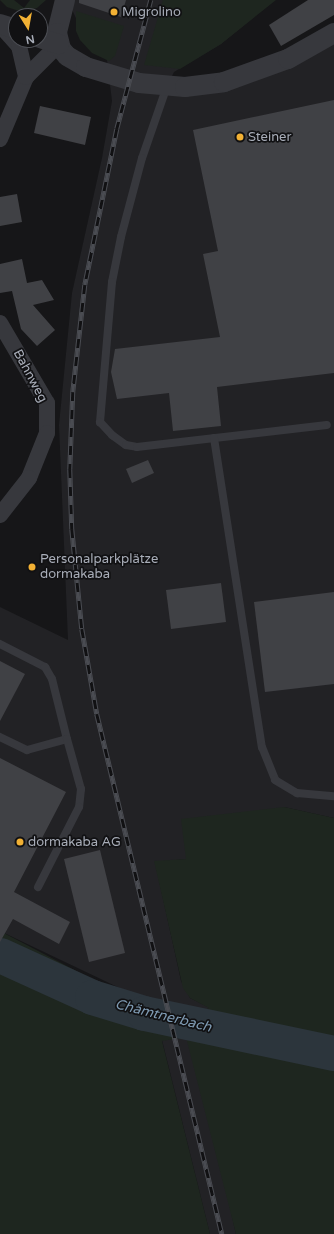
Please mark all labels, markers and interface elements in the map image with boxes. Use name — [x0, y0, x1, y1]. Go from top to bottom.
place label: Migrolino — [122, 4, 181, 20]
marker: Migrolino — [109, 7, 119, 17]
north arrow — [8, 8, 48, 48]
text: N — [25, 32, 36, 47]
place label: Steiner — [248, 129, 291, 145]
marker: Steiner — [235, 132, 245, 142]
street label: Bahnweg — [10, 347, 50, 405]
place label: Personalparkplätze dormakaba — [40, 552, 158, 583]
marker: Personalparkplätze dormakaba — [27, 562, 37, 572]
place label: dormakaba AG — [28, 834, 121, 850]
marker: dormakaba AG — [15, 837, 25, 847]
water label: Chämtnerbach — [113, 996, 213, 1036]

